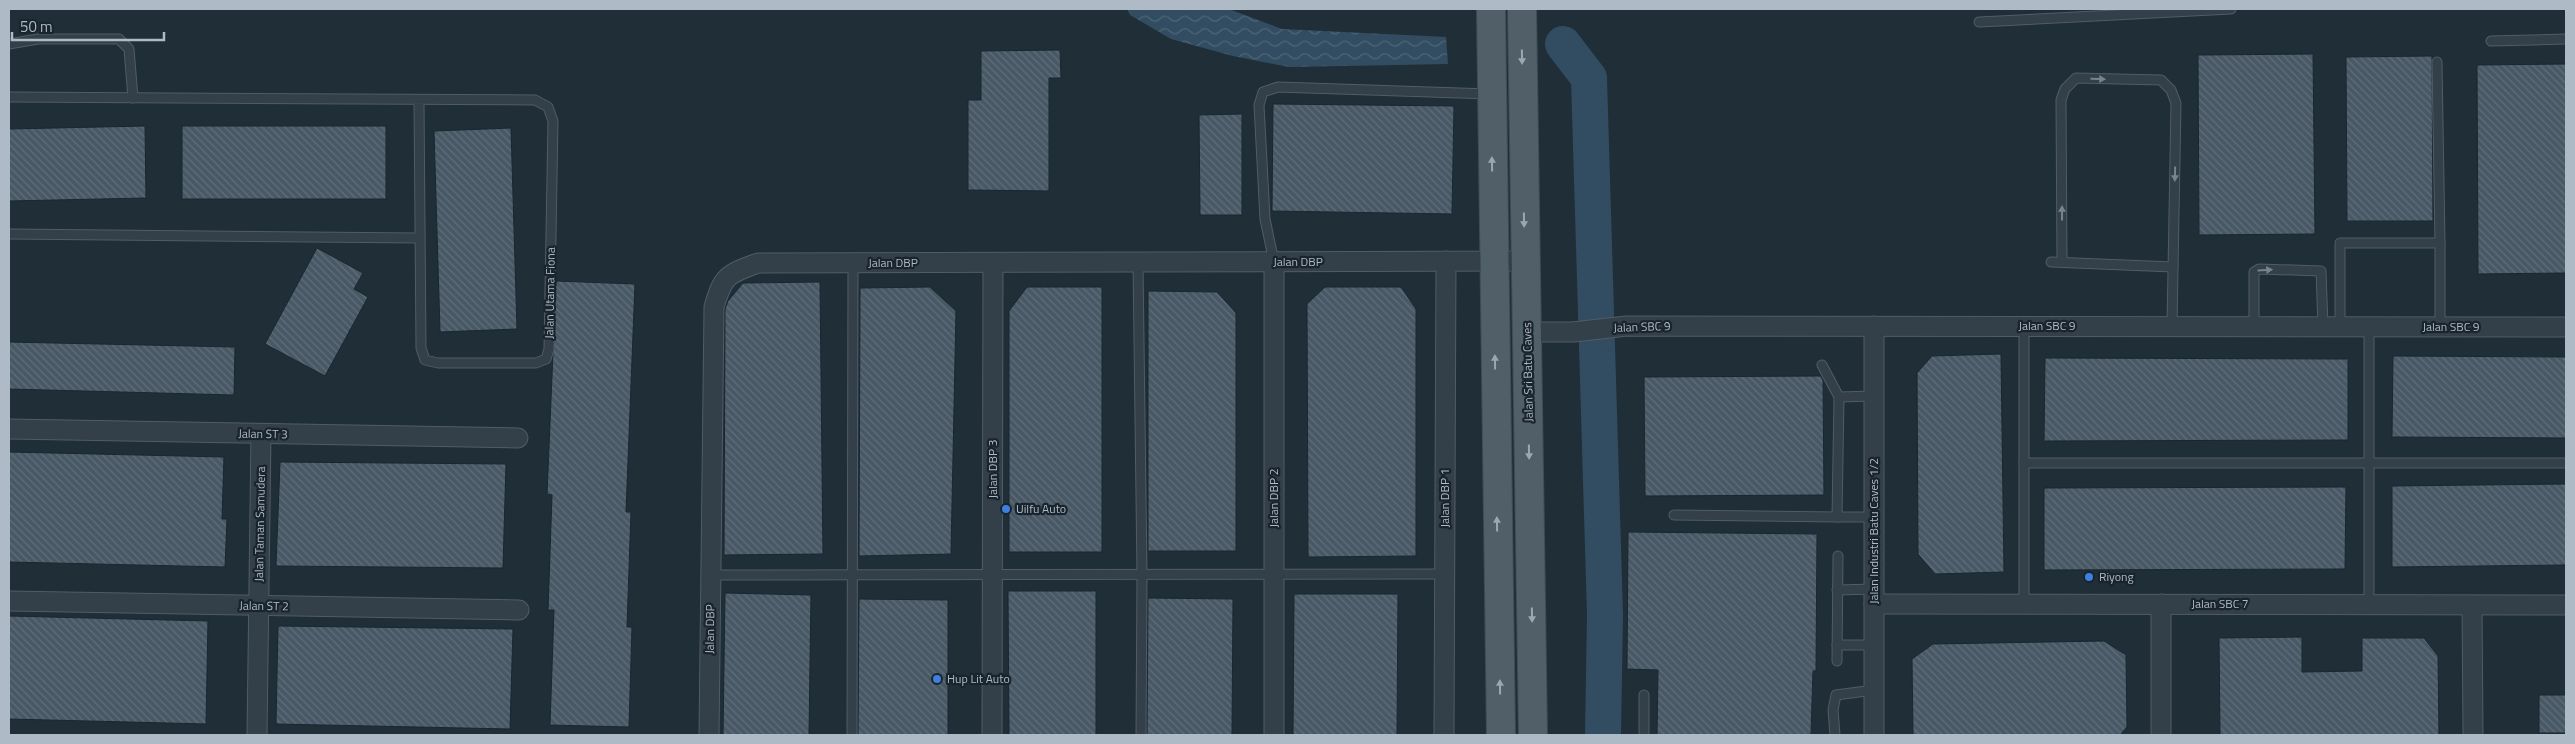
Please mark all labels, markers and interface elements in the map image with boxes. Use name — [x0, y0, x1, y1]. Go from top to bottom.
scale bar — [12, 10, 165, 42]
text: 50 m — [20, 15, 53, 38]
one-way arrow — [1518, 50, 1526, 66]
one-way arrow — [2091, 75, 2107, 83]
one-way arrow — [1488, 156, 1496, 172]
one-way arrow — [2170, 167, 2178, 183]
one-way arrow — [2058, 205, 2066, 221]
one-way arrow — [1520, 212, 1528, 228]
street label: Jalan Utama Fiona — [539, 247, 560, 339]
street label: Jalan DBP — [1273, 252, 1323, 271]
street label: Jalan DBP — [868, 253, 918, 272]
one-way arrow — [2258, 265, 2274, 273]
street label: Jalan SBC 9 — [1613, 316, 1671, 337]
street label: Jalan SBC 9 — [2018, 316, 2076, 335]
street label: Jalan SBC 9 — [2422, 317, 2480, 336]
street label: Jalan Sri Batu Caves — [1517, 322, 1538, 422]
one-way arrow — [1491, 353, 1499, 369]
street label: Jalan ST 3 — [238, 424, 288, 443]
street label: Jalan DBP 3 — [983, 440, 1002, 498]
one-way arrow — [1525, 445, 1533, 461]
street label: Jalan Industri Batu Caves 1/2 — [1864, 458, 1883, 604]
street label: Jalan Taman Samudera — [249, 466, 270, 582]
street label: Jalan DBP 2 — [1264, 469, 1283, 527]
street label: Jalan DBP 1 — [1435, 469, 1454, 527]
place label: Uilfu Auto — [1016, 499, 1066, 518]
marker: Uilfu Auto — [1000, 503, 1012, 515]
one-way arrow — [1493, 516, 1501, 532]
place label: Riyong — [2099, 567, 2134, 586]
marker: Riyong — [2083, 571, 2095, 583]
street label: Jalan SBC 7 — [2191, 594, 2249, 613]
street label: Jalan ST 2 — [239, 596, 289, 615]
street label: Jalan DBP — [700, 604, 719, 654]
one-way arrow — [1528, 607, 1536, 623]
place label: Hup Lit Auto — [947, 669, 1010, 688]
marker: Hup Lit Auto — [931, 673, 943, 685]
one-way arrow — [1496, 678, 1504, 694]

